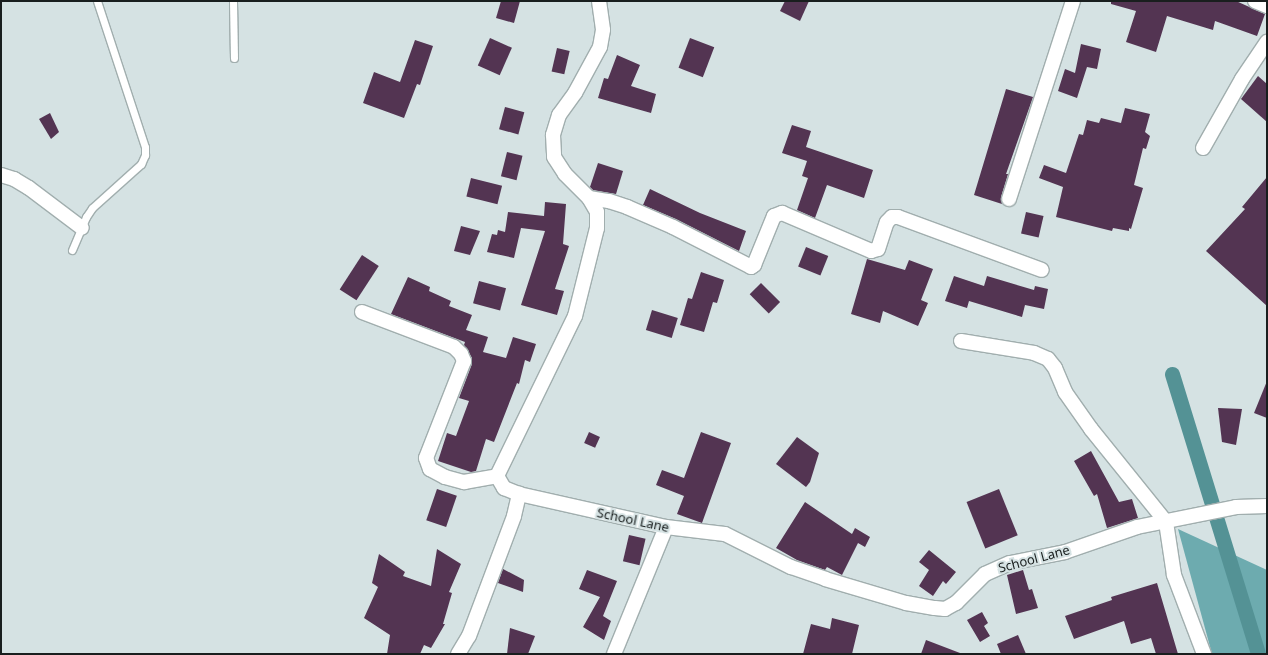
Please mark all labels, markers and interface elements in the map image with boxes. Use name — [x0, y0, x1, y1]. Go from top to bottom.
street label: School Lane — [596, 505, 670, 535]
street label: School Lane — [997, 542, 1071, 576]

